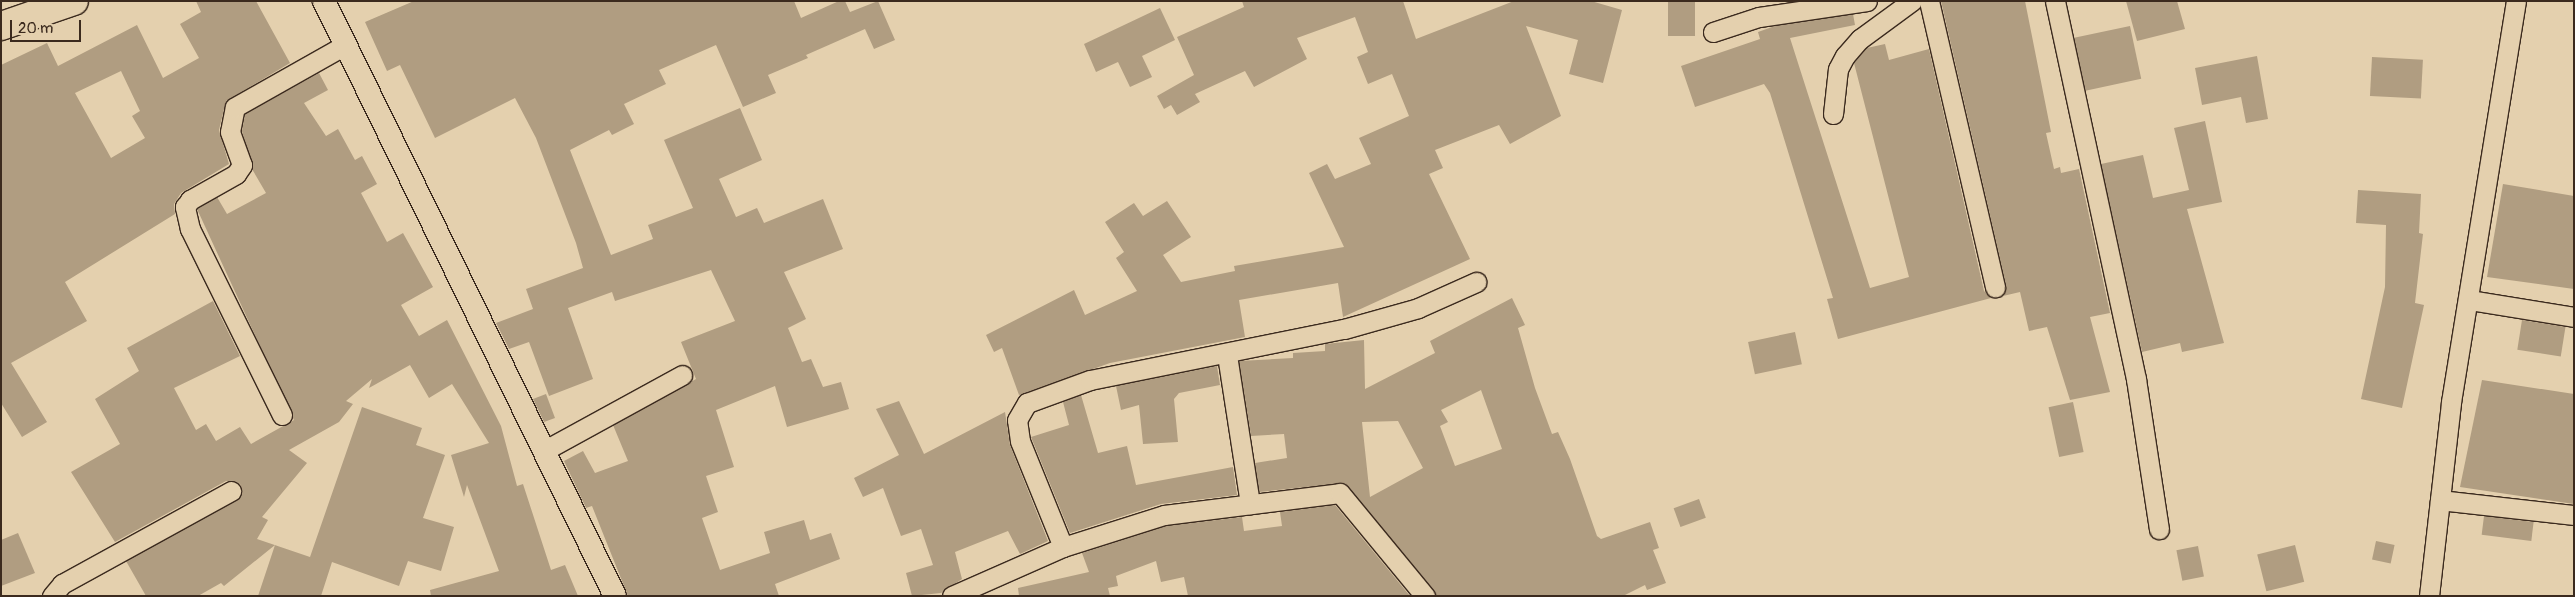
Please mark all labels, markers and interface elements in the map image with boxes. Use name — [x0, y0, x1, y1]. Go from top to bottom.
scale bar — [12, 10, 84, 42]
text: 20 m — [18, 19, 53, 38]

